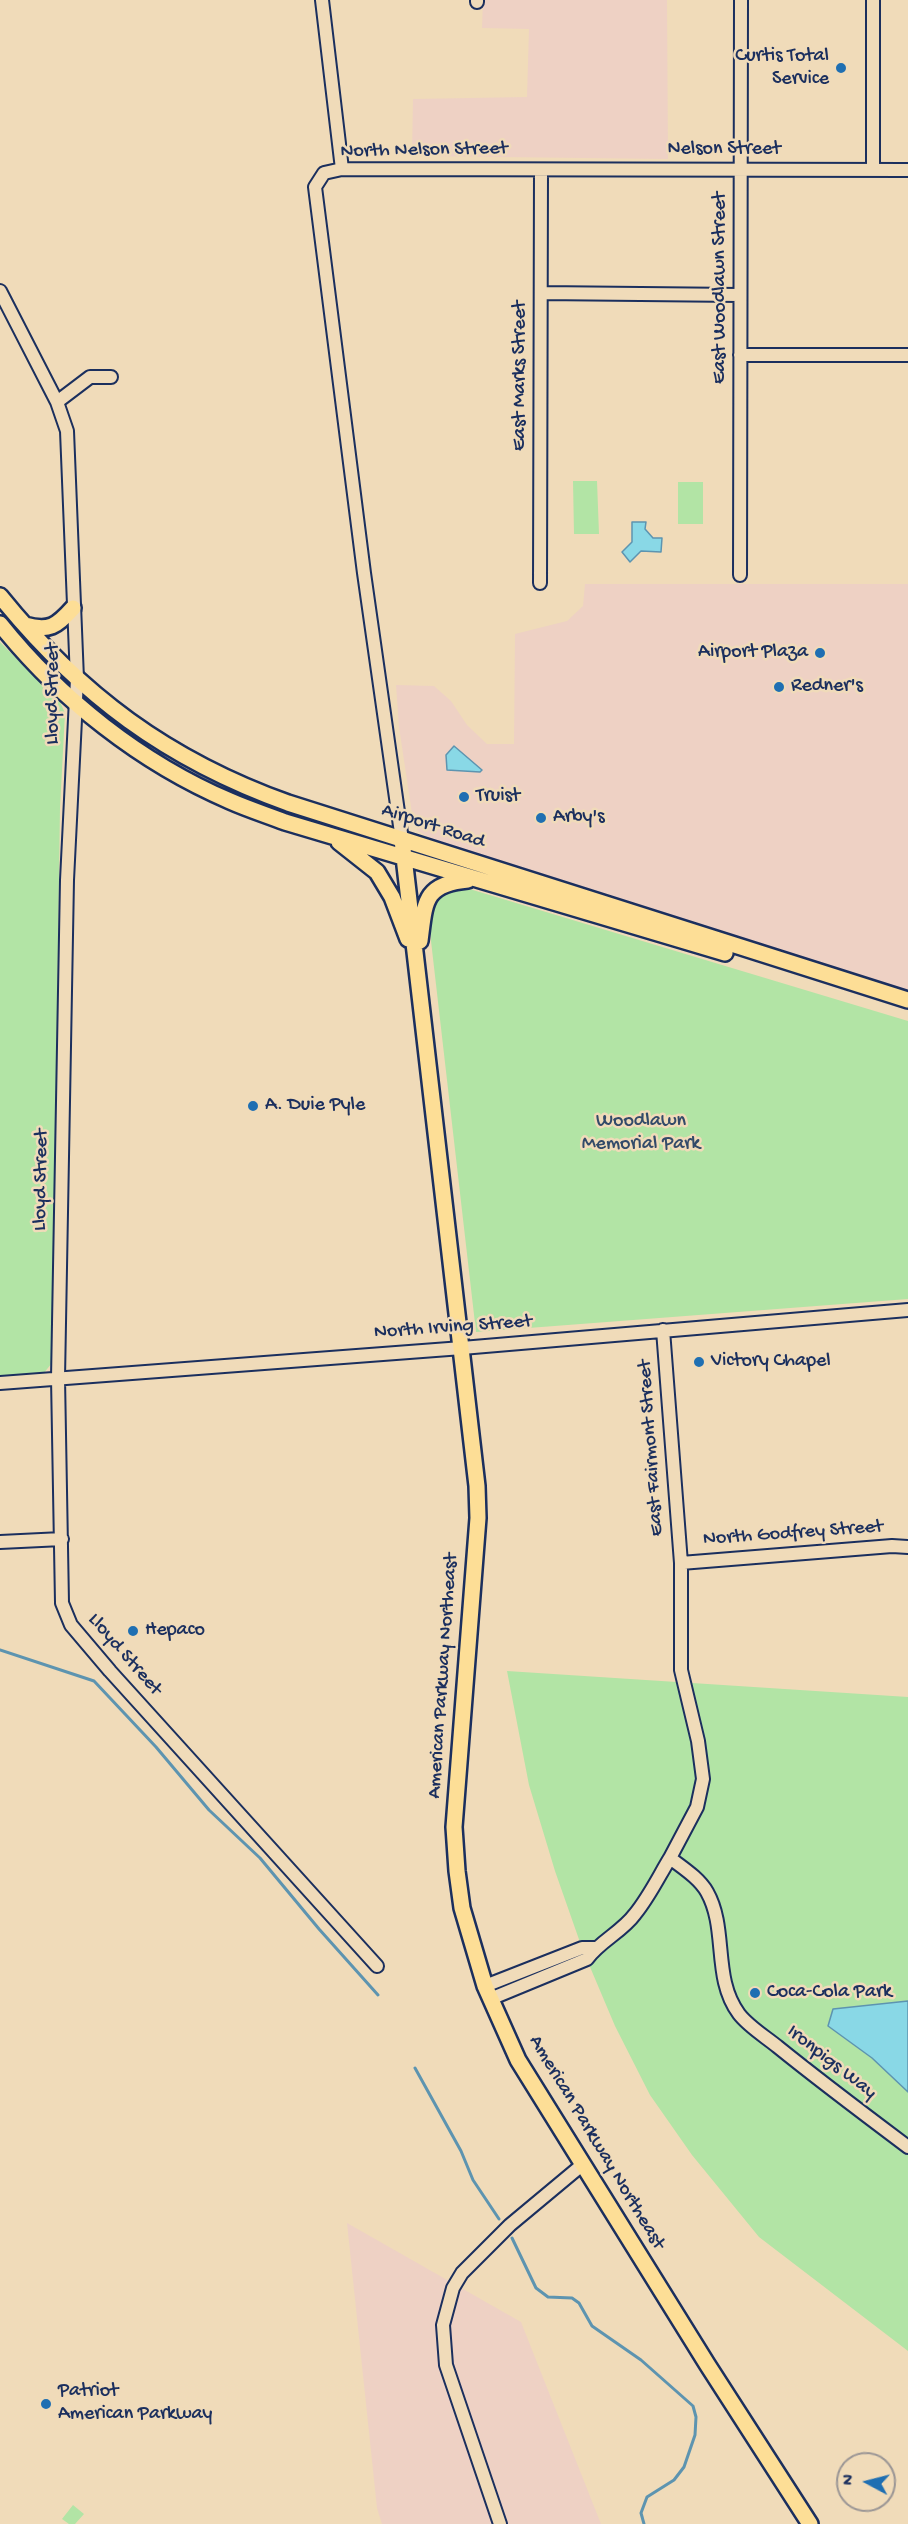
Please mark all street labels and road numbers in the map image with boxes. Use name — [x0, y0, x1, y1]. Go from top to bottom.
street label: North Nelson Street — [340, 138, 508, 164]
street label: Nelson Street — [667, 138, 781, 162]
street label: East Woodlawn Street — [709, 192, 733, 384]
street label: East Marks Street — [509, 301, 533, 451]
street label: Lloyd Street — [42, 643, 66, 745]
street label: Airport Road — [378, 799, 488, 855]
street label: Lloyd Street — [29, 1129, 55, 1231]
street label: North Irving Street — [373, 1311, 533, 1345]
street label: East Fairmont Street — [634, 1359, 670, 1537]
street label: North Godfrey Street — [702, 1516, 884, 1552]
street label: American Parkway Northeast — [423, 1553, 465, 1799]
street label: Lloyd Street — [82, 1609, 166, 1701]
street label: Ironpigs Way — [781, 2020, 881, 2106]
street label: American Parkway Northeast — [522, 2032, 670, 2254]

